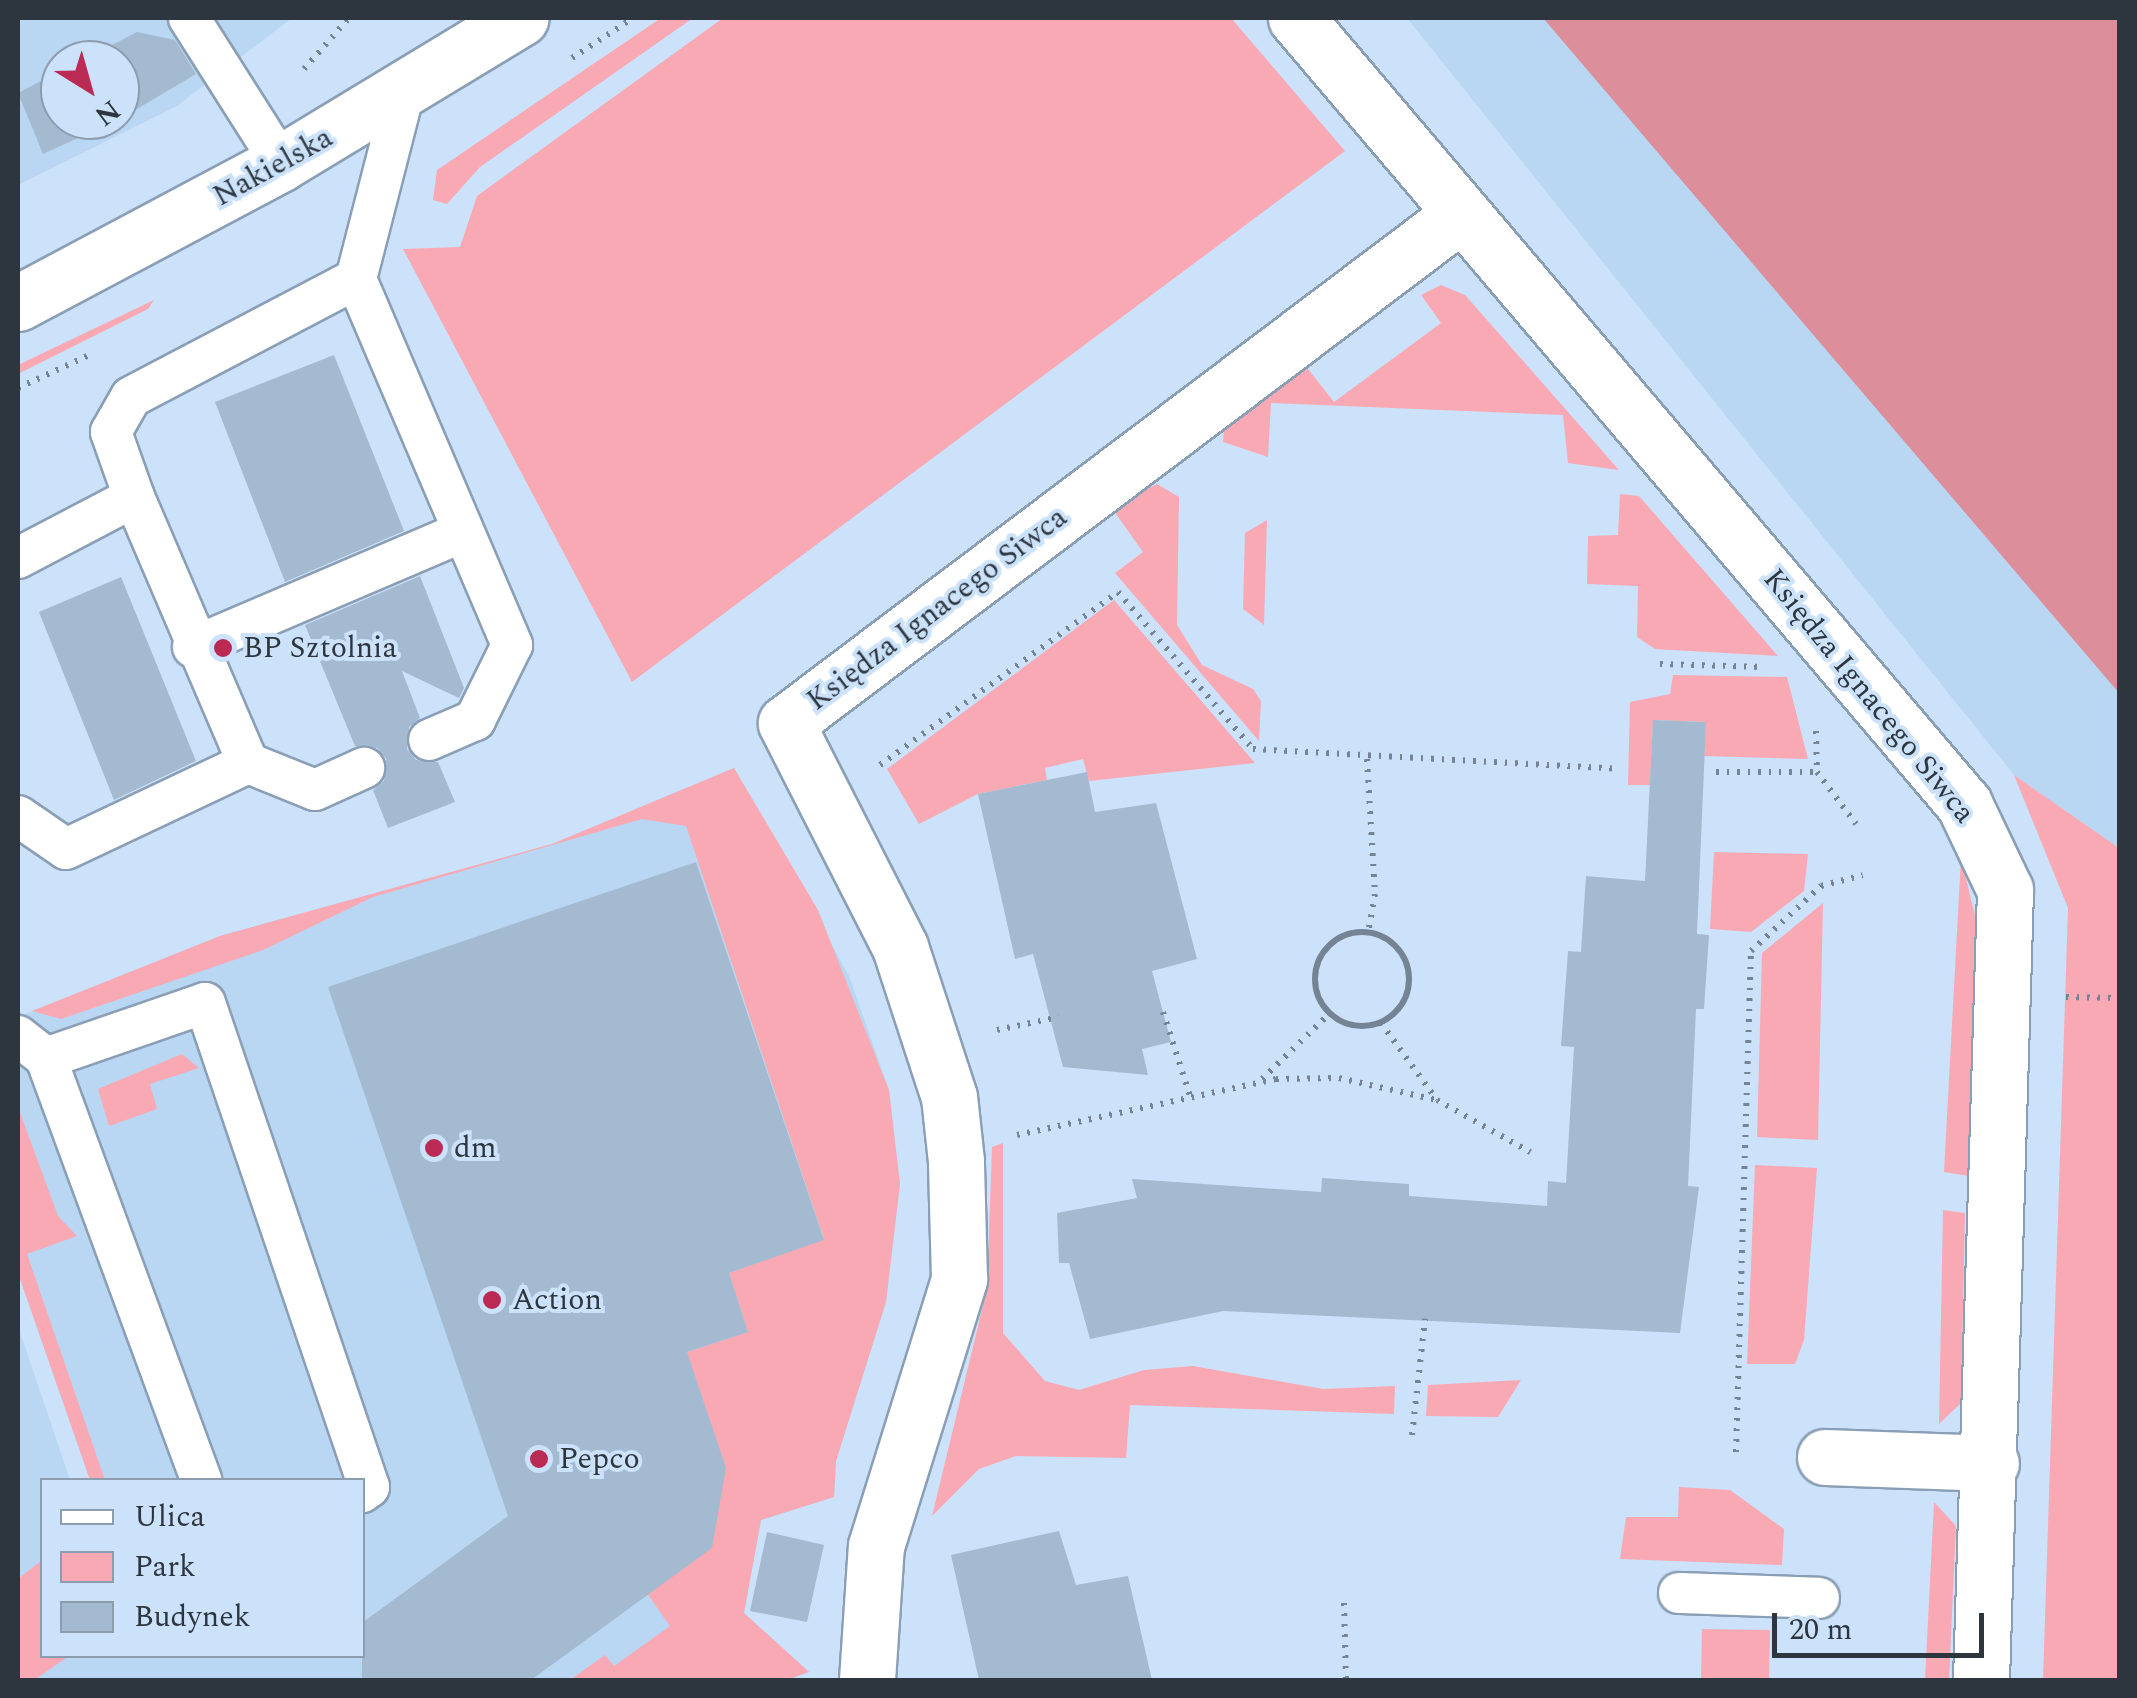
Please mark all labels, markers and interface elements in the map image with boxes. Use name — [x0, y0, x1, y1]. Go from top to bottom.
north arrow — [40, 40, 140, 140]
text: N — [85, 89, 129, 137]
street label: Nakielska — [207, 120, 339, 214]
street label: Księdza Ignacego Siwca — [800, 499, 1074, 719]
street label: Księdza Ignacego Siwca — [1755, 562, 1983, 830]
place label: BP Sztolnia — [243, 630, 397, 666]
marker: BP Sztolnia — [212, 637, 234, 659]
place label: dm — [454, 1130, 497, 1166]
marker: dm — [423, 1137, 445, 1159]
place label: Action — [512, 1282, 602, 1318]
marker: Action — [481, 1289, 503, 1311]
place label: Pepco — [559, 1441, 640, 1477]
marker: Pepco — [528, 1448, 550, 1470]
legend — [40, 1478, 365, 1658]
text: Ulica — [134, 1494, 205, 1540]
text: Park — [134, 1544, 196, 1590]
scale bar — [1777, 1593, 1990, 1655]
text: Budynek — [134, 1594, 250, 1640]
text: 20 m — [1789, 1607, 1852, 1653]

